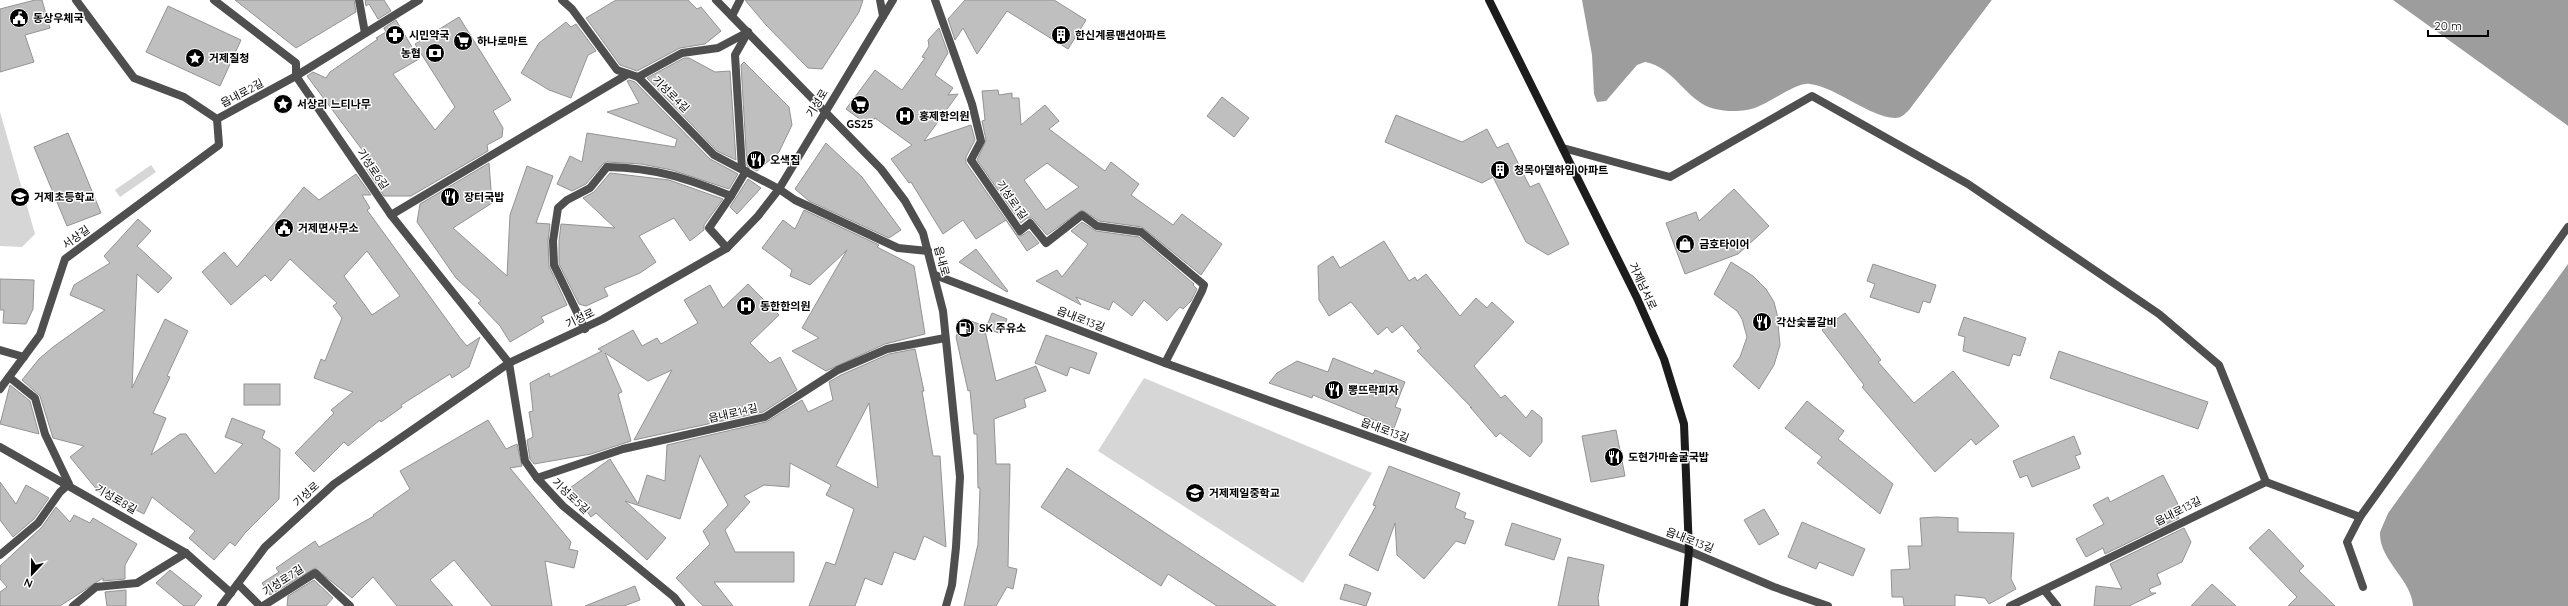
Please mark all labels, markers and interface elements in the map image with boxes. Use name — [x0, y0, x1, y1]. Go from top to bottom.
public building icon: 동상우체국 — [8, 7, 30, 29]
place label: 동상우체국 — [33, 11, 84, 25]
scale bar — [2428, 12, 2488, 38]
text: 20 m — [2434, 18, 2462, 33]
pharmacy icon: 시민약국 — [384, 24, 406, 46]
building icon: 한신계룡맨션아파트 — [1050, 24, 1072, 46]
place label: 시민약국 — [409, 28, 449, 42]
place label: 한신계룡맨션아파트 — [1075, 28, 1166, 42]
supermarket icon: 하나로마트 — [452, 30, 474, 52]
place label: 하나로마트 — [477, 34, 528, 48]
bank icon: 농협 — [424, 42, 446, 64]
place label: 농협 — [401, 46, 421, 60]
place icon: 거제질청 — [184, 47, 206, 69]
place label: 거제질청 — [209, 51, 249, 65]
street label: 기성로4길 — [650, 73, 692, 115]
street label: 읍내로2길 — [218, 76, 266, 110]
street label: 기성로 — [803, 86, 831, 120]
place icon: 서상리 느티나무 — [272, 93, 294, 115]
supermarket icon: GS25 — [849, 94, 871, 116]
place label: 서상리 느티나무 — [297, 97, 371, 111]
hospital icon: 홍제한의원 — [894, 105, 916, 127]
place label: 홍제한의원 — [919, 109, 970, 123]
place label: GS25 — [847, 117, 873, 131]
street label: 기성로6길 — [354, 146, 392, 192]
restaurant icon: 오색집 — [745, 149, 767, 171]
place label: 오색집 — [770, 153, 800, 167]
building icon: 청목아델하임 아파트 — [1489, 159, 1511, 181]
place label: 청목아델하임 아파트 — [1514, 163, 1608, 177]
street label: 기성로1길 — [993, 178, 1031, 222]
school or university icon: 거제초등학교 — [9, 186, 31, 208]
restaurant icon: 장터국밥 — [439, 186, 461, 208]
place label: 거제초등학교 — [34, 190, 95, 204]
place label: 장터국밥 — [464, 190, 504, 204]
public building icon: 거제면사무소 — [273, 217, 295, 239]
place label: 거제면사무소 — [298, 221, 359, 235]
street label: 서상길 — [60, 222, 92, 252]
shop icon: 금호타이어 — [1674, 233, 1696, 255]
place label: 금호타이어 — [1699, 237, 1750, 251]
street label: 읍내로 — [931, 245, 953, 277]
street label: 거제남서로 — [1626, 260, 1660, 312]
hospital icon: 동한한의원 — [735, 295, 757, 317]
place label: 동한한의원 — [760, 299, 811, 313]
street label: 읍내로13길 — [1055, 303, 1107, 335]
street label: 기성로 — [563, 305, 597, 331]
restaurant icon: 각산숯불갈비 — [1751, 311, 1773, 333]
place label: 각산숯불갈비 — [1776, 315, 1837, 329]
fuel station icon: SK 주유소 — [954, 317, 976, 339]
place label: SK 주유소 — [979, 321, 1026, 335]
restaurant icon: 뽕뜨락피자 — [1323, 379, 1345, 401]
place label: 뽕뜨락피자 — [1348, 383, 1399, 397]
street label: 읍내로14길 — [707, 401, 759, 425]
street label: 읍내로13길 — [1359, 415, 1411, 445]
restaurant icon: 도현가마솥굴국밥 — [1603, 446, 1625, 468]
place label: 도현가마솥굴국밥 — [1628, 450, 1709, 464]
street label: 기성로5길 — [549, 475, 593, 517]
street label: 기성로 — [290, 479, 322, 509]
street label: 기성로8길 — [92, 481, 140, 517]
school or university icon: 거제제일중학교 — [1184, 482, 1206, 504]
place label: 거제제일중학교 — [1209, 486, 1280, 500]
street label: 읍내로13길 — [2152, 493, 2204, 529]
street label: 읍내로13길 — [1664, 524, 1716, 556]
north arrow — [12, 554, 52, 594]
street label: 기성로7길 — [260, 562, 306, 598]
text: N — [22, 575, 35, 591]

